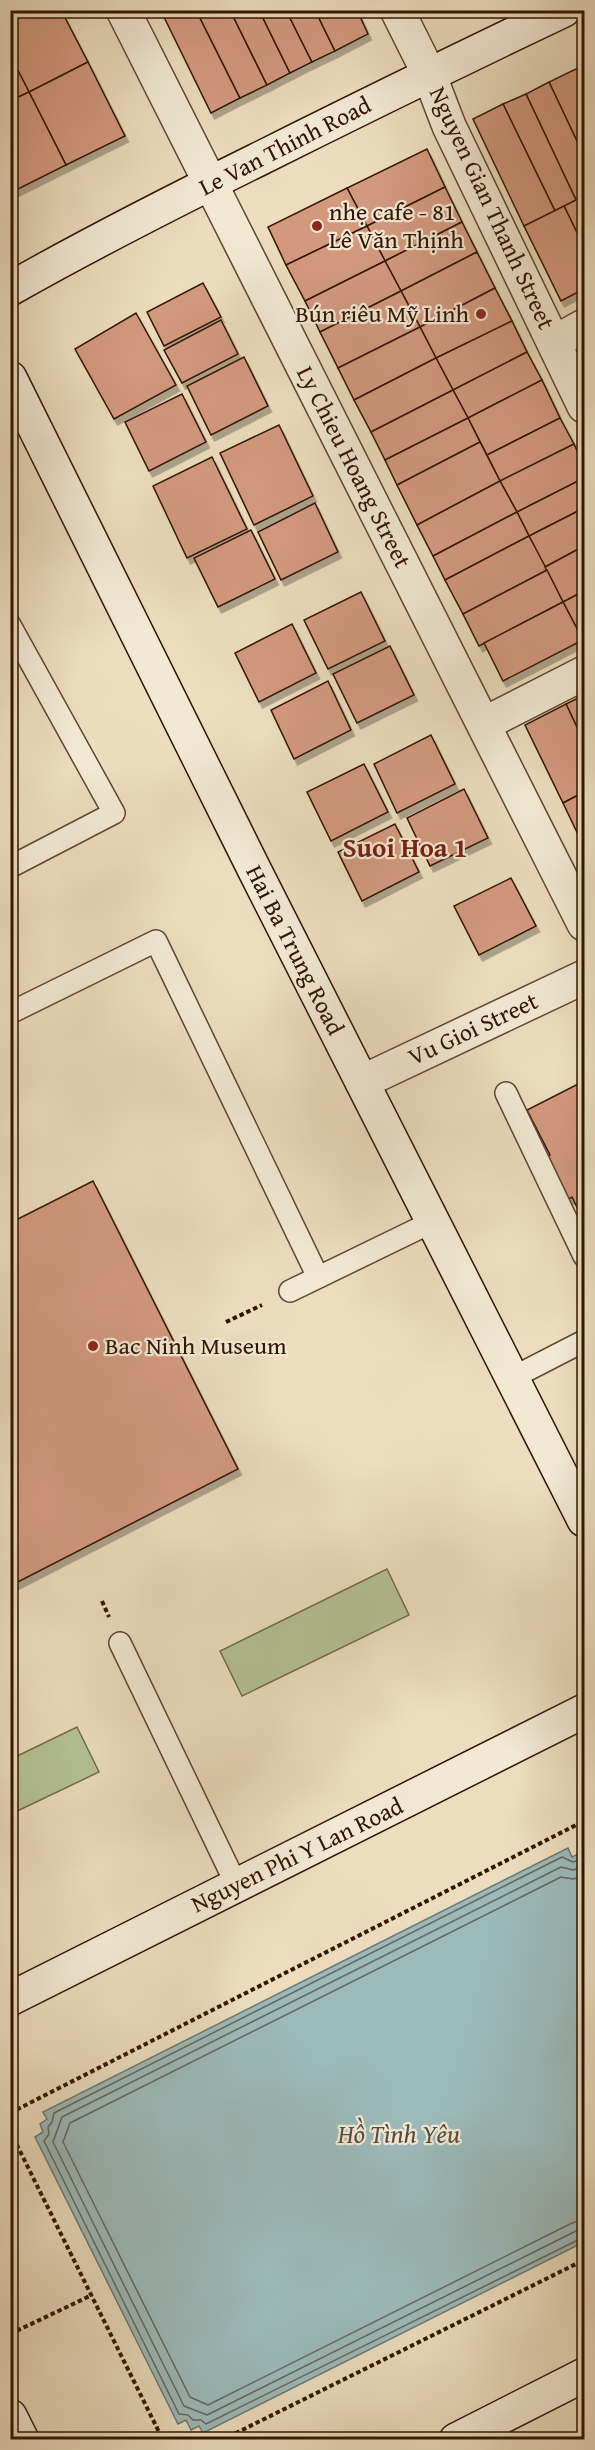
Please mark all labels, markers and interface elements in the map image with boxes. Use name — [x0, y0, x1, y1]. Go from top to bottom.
street label: Nguyen Gian Thanh Street — [421, 81, 564, 335]
street label: Le Van Thinh Road — [193, 87, 377, 204]
place label: nhẹ cafe - 81 Lê Văn Thịnh — [329, 194, 464, 257]
marker: nhẹ cafe - 81 Lê Văn Thịnh — [310, 219, 324, 233]
place label: Bún riêu Mỹ Linh — [295, 296, 470, 331]
marker: Bún riêu Mỹ Linh — [474, 307, 488, 321]
street label: Ly Chieu Hoang Street — [288, 360, 421, 574]
district label: Suoi Hoa 1 — [342, 827, 468, 867]
street label: Hai Ba Trung Road — [237, 859, 354, 1041]
street label: Vu Gioi Street — [402, 983, 544, 1074]
place label: Bac Ninh Museum — [105, 1328, 287, 1363]
marker: Bac Ninh Museum — [86, 1339, 100, 1353]
street label: Nguyen Phi Y Lan Road — [185, 1788, 409, 1921]
water label: Hồ Tình Yêu — [337, 2114, 460, 2153]

